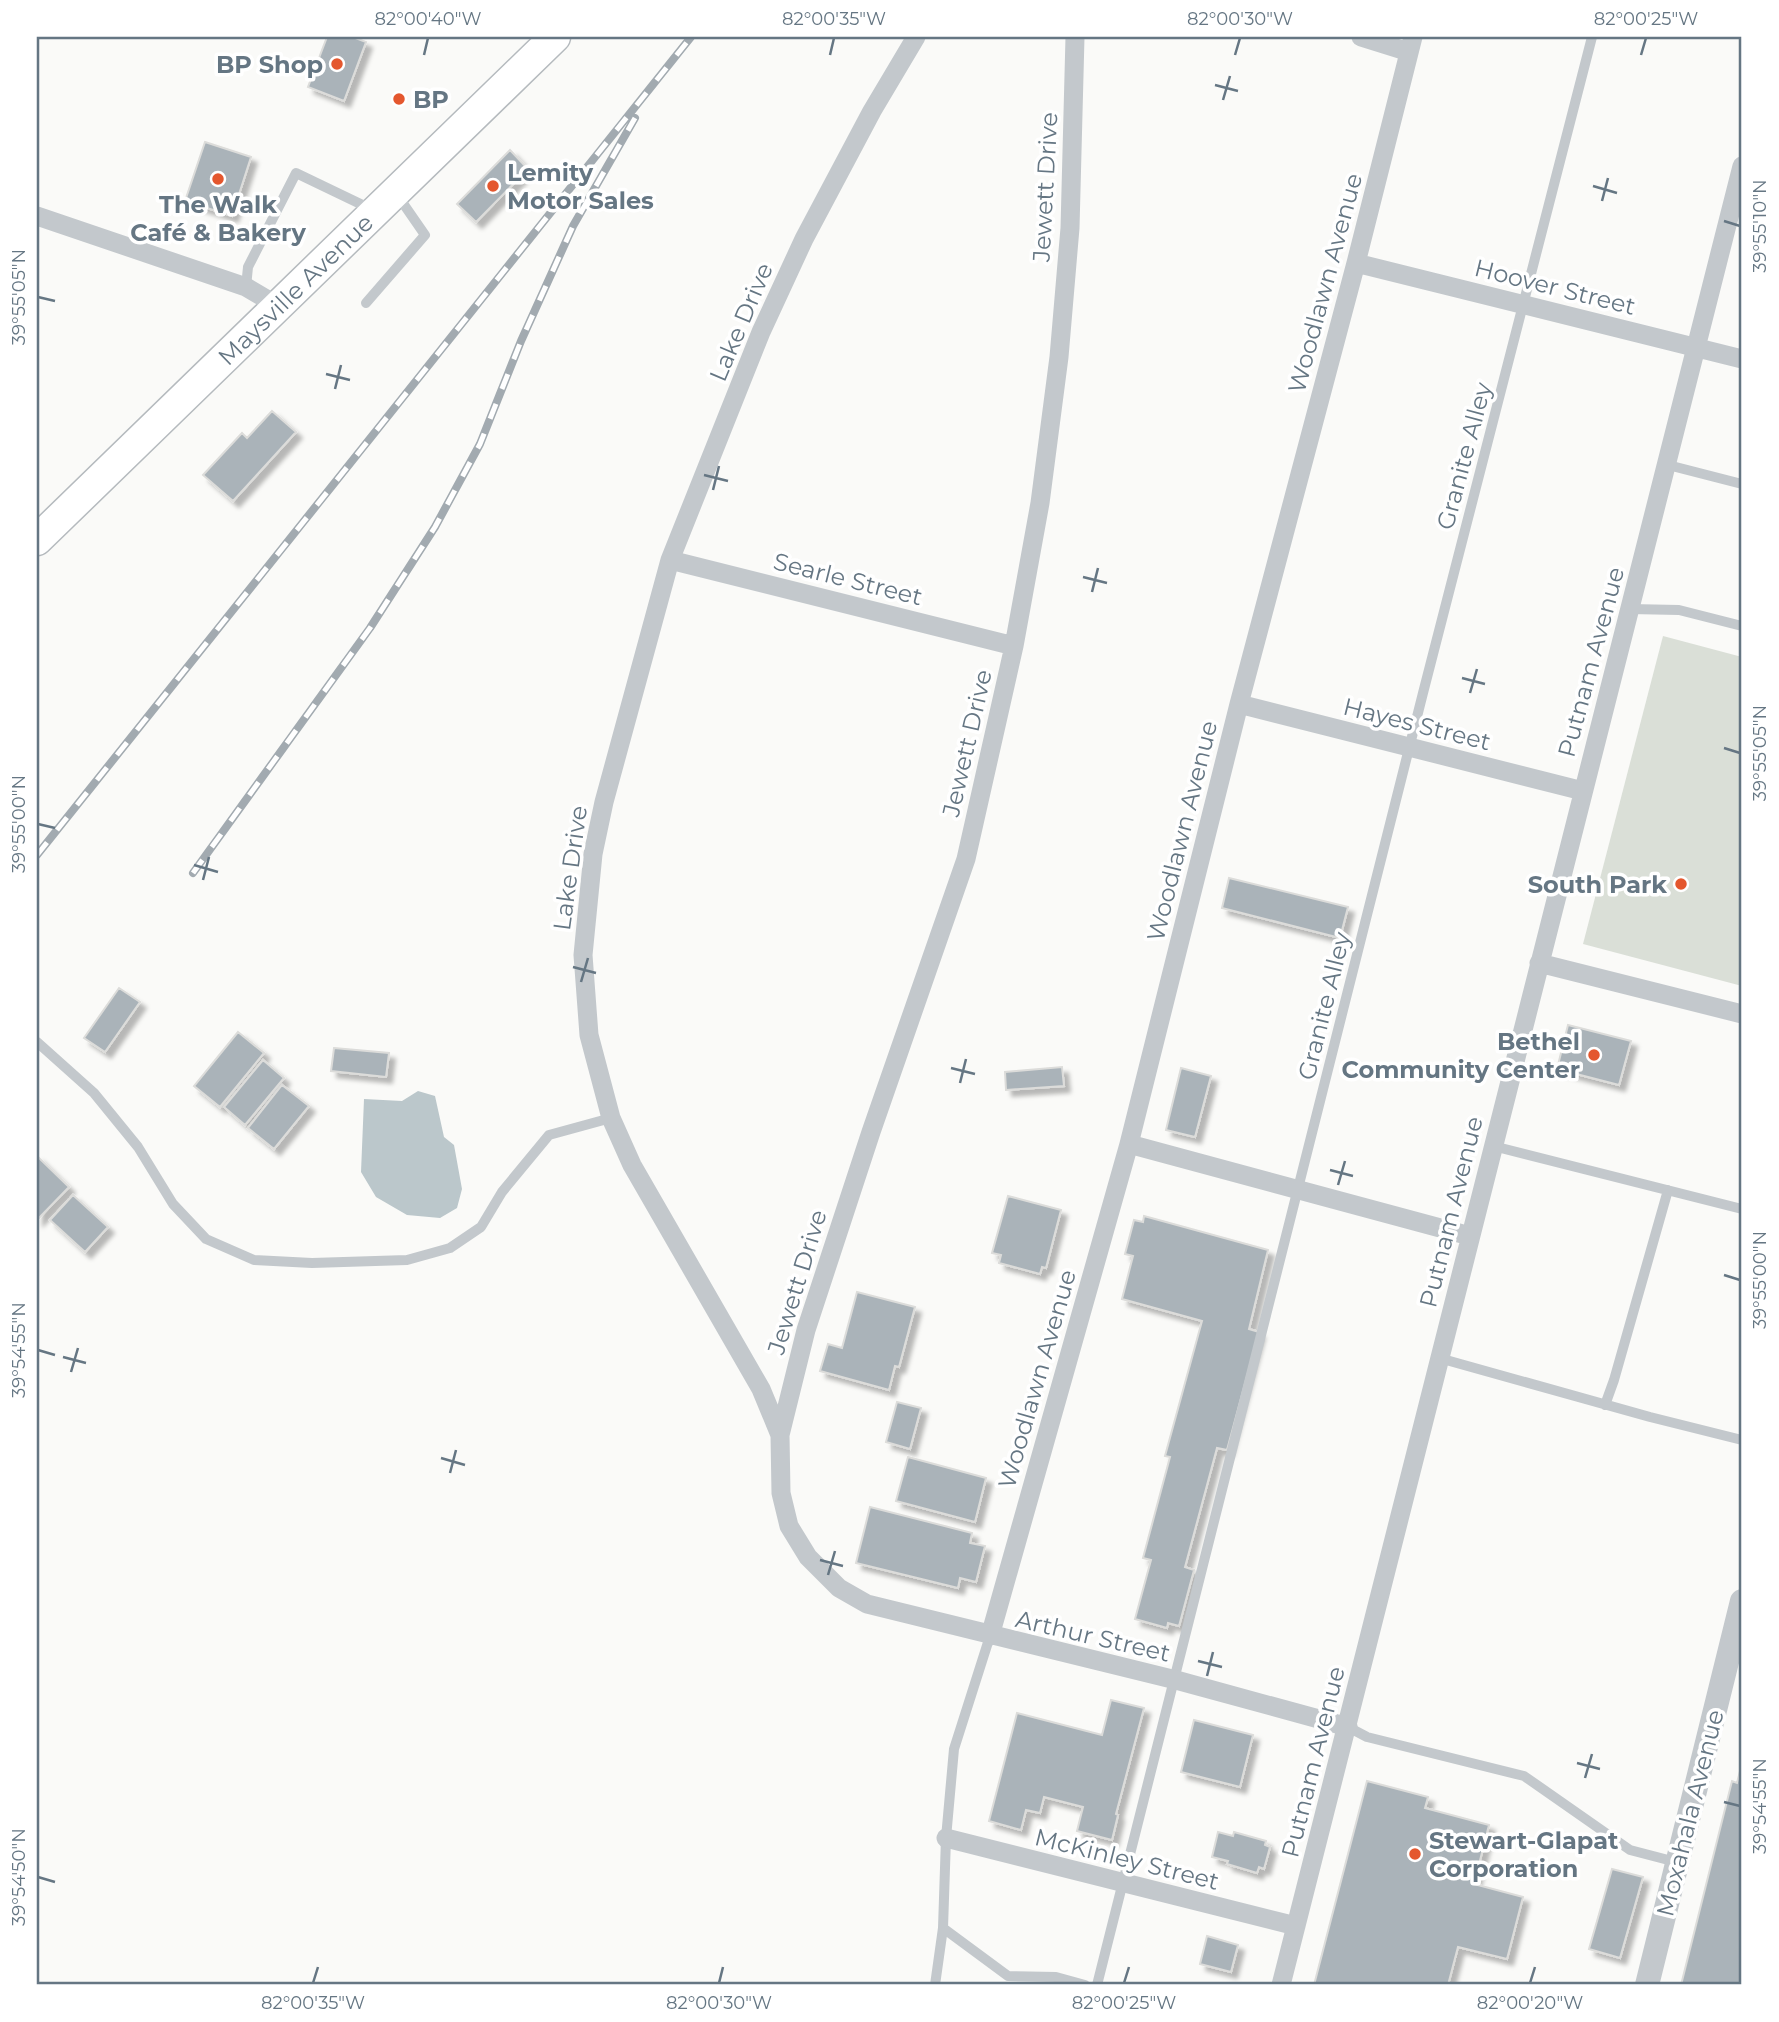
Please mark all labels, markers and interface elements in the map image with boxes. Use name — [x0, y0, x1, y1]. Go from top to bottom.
text: 82°00'40"W — [375, 8, 481, 30]
text: 82°00'35"W — [782, 8, 886, 30]
text: 82°00'30"W — [1187, 8, 1293, 30]
text: 82°00'25"W — [1594, 8, 1698, 30]
place label: BP Shop — [216, 50, 323, 79]
marker: BP Shop — [329, 56, 345, 72]
place label: BP — [413, 85, 449, 114]
marker: BP — [391, 91, 407, 107]
street label: Jewett Drive — [1027, 111, 1063, 264]
place label: Lemity Motor Sales — [507, 158, 654, 215]
street label: Woodlawn Avenue — [1282, 170, 1368, 396]
marker: The Walk Café & Bakery — [210, 171, 226, 187]
marker: Lemity Motor Sales — [485, 178, 501, 194]
text: 39°55'10"N — [1749, 179, 1771, 273]
place label: The Walk Café & Bakery — [130, 190, 306, 247]
street label: Maysville Avenue — [212, 207, 379, 371]
text: 39°55'05"N — [8, 249, 30, 345]
street label: Hoover Street — [1472, 253, 1639, 321]
street label: Lake Drive — [703, 258, 779, 386]
street label: Granite Alley — [1430, 379, 1498, 533]
street label: Searle Street — [771, 547, 926, 612]
street label: Putnam Avenue — [1552, 564, 1630, 760]
street label: Jewett Drive — [936, 667, 998, 820]
street label: Hayes Street — [1340, 692, 1494, 756]
text: 39°55'05"N — [1749, 705, 1771, 801]
street label: Woodlawn Avenue — [1141, 718, 1223, 944]
text: 39°55'00"N — [8, 775, 30, 873]
street label: Lake Drive — [547, 804, 593, 932]
place label: South Park — [1528, 870, 1667, 899]
marker: South Park — [1673, 876, 1689, 892]
street label: Granite Alley — [1292, 929, 1356, 1083]
place label: Bethel Community Center — [1342, 1027, 1580, 1084]
marker: Bethel Community Center — [1586, 1047, 1602, 1063]
street label: Putnam Avenue — [1413, 1113, 1489, 1311]
street label: Jewett Drive — [761, 1206, 833, 1359]
text: 39°55'00"N — [1749, 1231, 1771, 1329]
street label: Woodlawn Avenue — [992, 1266, 1082, 1492]
text: 39°54'55"N — [8, 1302, 30, 1398]
street label: Arthur Street — [1013, 1604, 1173, 1668]
street label: Putnam Avenue — [1275, 1663, 1351, 1861]
street label: Moxahala Avenue — [1650, 1707, 1730, 1919]
text: 39°54'55"N — [1749, 1758, 1771, 1854]
street label: McKinley Street — [1032, 1822, 1222, 1896]
place label: Stewart-Glapat Corporation — [1429, 1826, 1619, 1883]
text: 39°54'50"N — [8, 1828, 30, 1926]
marker: Stewart-Glapat Corporation — [1407, 1846, 1423, 1862]
text: 82°00'35"W — [261, 1992, 365, 2014]
text: 82°00'30"W — [666, 1992, 772, 2014]
text: 82°00'25"W — [1072, 1992, 1176, 2014]
text: 82°00'20"W — [1477, 1992, 1583, 2014]

